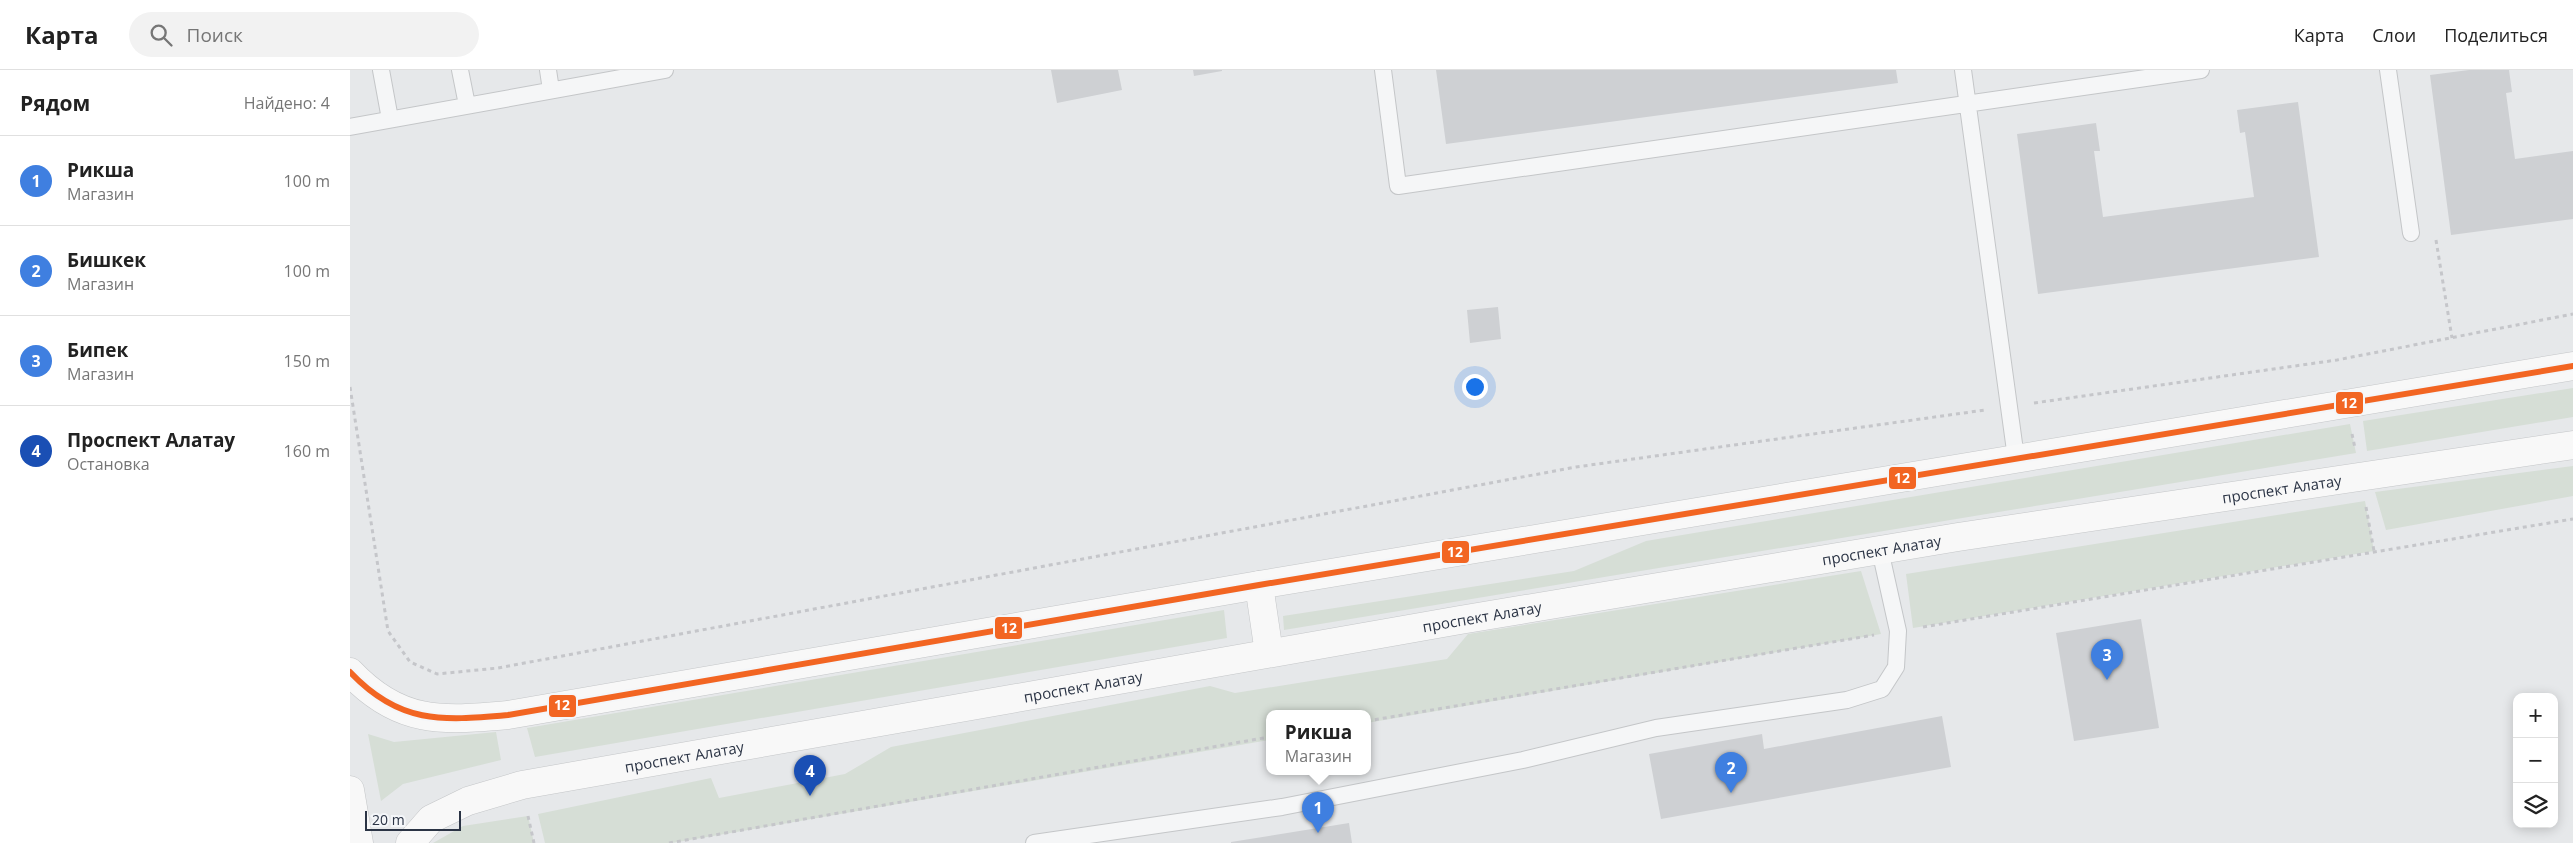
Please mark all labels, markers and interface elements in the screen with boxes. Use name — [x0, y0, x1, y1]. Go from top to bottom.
search box — [129, 12, 479, 57]
text: Карта — [25, 18, 99, 51]
icon: search — [147, 21, 175, 49]
text: Поиск — [187, 22, 243, 48]
text: Карта — [2294, 23, 2344, 47]
text: Слои — [2372, 23, 2416, 47]
text: Поделиться — [2444, 23, 2548, 47]
text: Рядом — [20, 89, 90, 117]
text: Найдено: 4 — [244, 92, 330, 114]
text: Рикша — [67, 157, 134, 183]
text: 1 — [31, 170, 41, 192]
text: 100 m — [284, 170, 330, 192]
text: Магазин — [67, 183, 134, 205]
text: Бишкек — [67, 247, 146, 273]
text: 2 — [31, 260, 41, 282]
text: 100 m — [284, 260, 330, 282]
text: Магазин — [67, 273, 134, 295]
text: Бипек — [67, 337, 128, 363]
text: 3 — [31, 350, 41, 372]
text: 150 m — [284, 350, 330, 372]
text: Магазин — [67, 363, 134, 385]
your location — [1462, 374, 1488, 400]
line badge: 12 — [2335, 391, 2364, 415]
text: 12 — [2341, 393, 2357, 412]
text: Проспект Алатау — [67, 427, 235, 453]
text: 4 — [31, 440, 41, 462]
text: 160 m — [284, 440, 330, 462]
text: Остановка — [67, 453, 150, 475]
line badge: 12 — [1888, 466, 1917, 490]
text: 12 — [1894, 468, 1910, 487]
street label: проспект Алатау — [2221, 470, 2343, 507]
street label: проспект Алатау — [1820, 530, 1943, 570]
line badge: 12 — [1441, 540, 1470, 564]
text: 12 — [1447, 542, 1463, 561]
street label: проспект Алатау — [1421, 596, 1544, 636]
line badge: 12 — [994, 616, 1023, 640]
text: 12 — [1001, 618, 1017, 637]
pin: 3 — [2091, 639, 2123, 680]
street label: проспект Алатау — [1022, 666, 1145, 707]
map controls — [2513, 693, 2558, 828]
button: + — [2513, 693, 2558, 738]
line badge: 12 — [548, 694, 577, 718]
text: 12 — [554, 695, 570, 714]
popup — [1266, 710, 1371, 775]
text: Рикша — [1285, 719, 1352, 745]
street label: проспект Алатау — [623, 736, 746, 777]
button: − — [2513, 738, 2558, 783]
text: Магазин — [1285, 745, 1352, 767]
pin: 2 — [1715, 752, 1747, 793]
pin: 4 — [794, 755, 826, 796]
button: layers — [2513, 783, 2558, 828]
pin: 1 — [1302, 792, 1334, 833]
scale bar — [365, 808, 461, 831]
text: 20 m — [372, 810, 405, 829]

